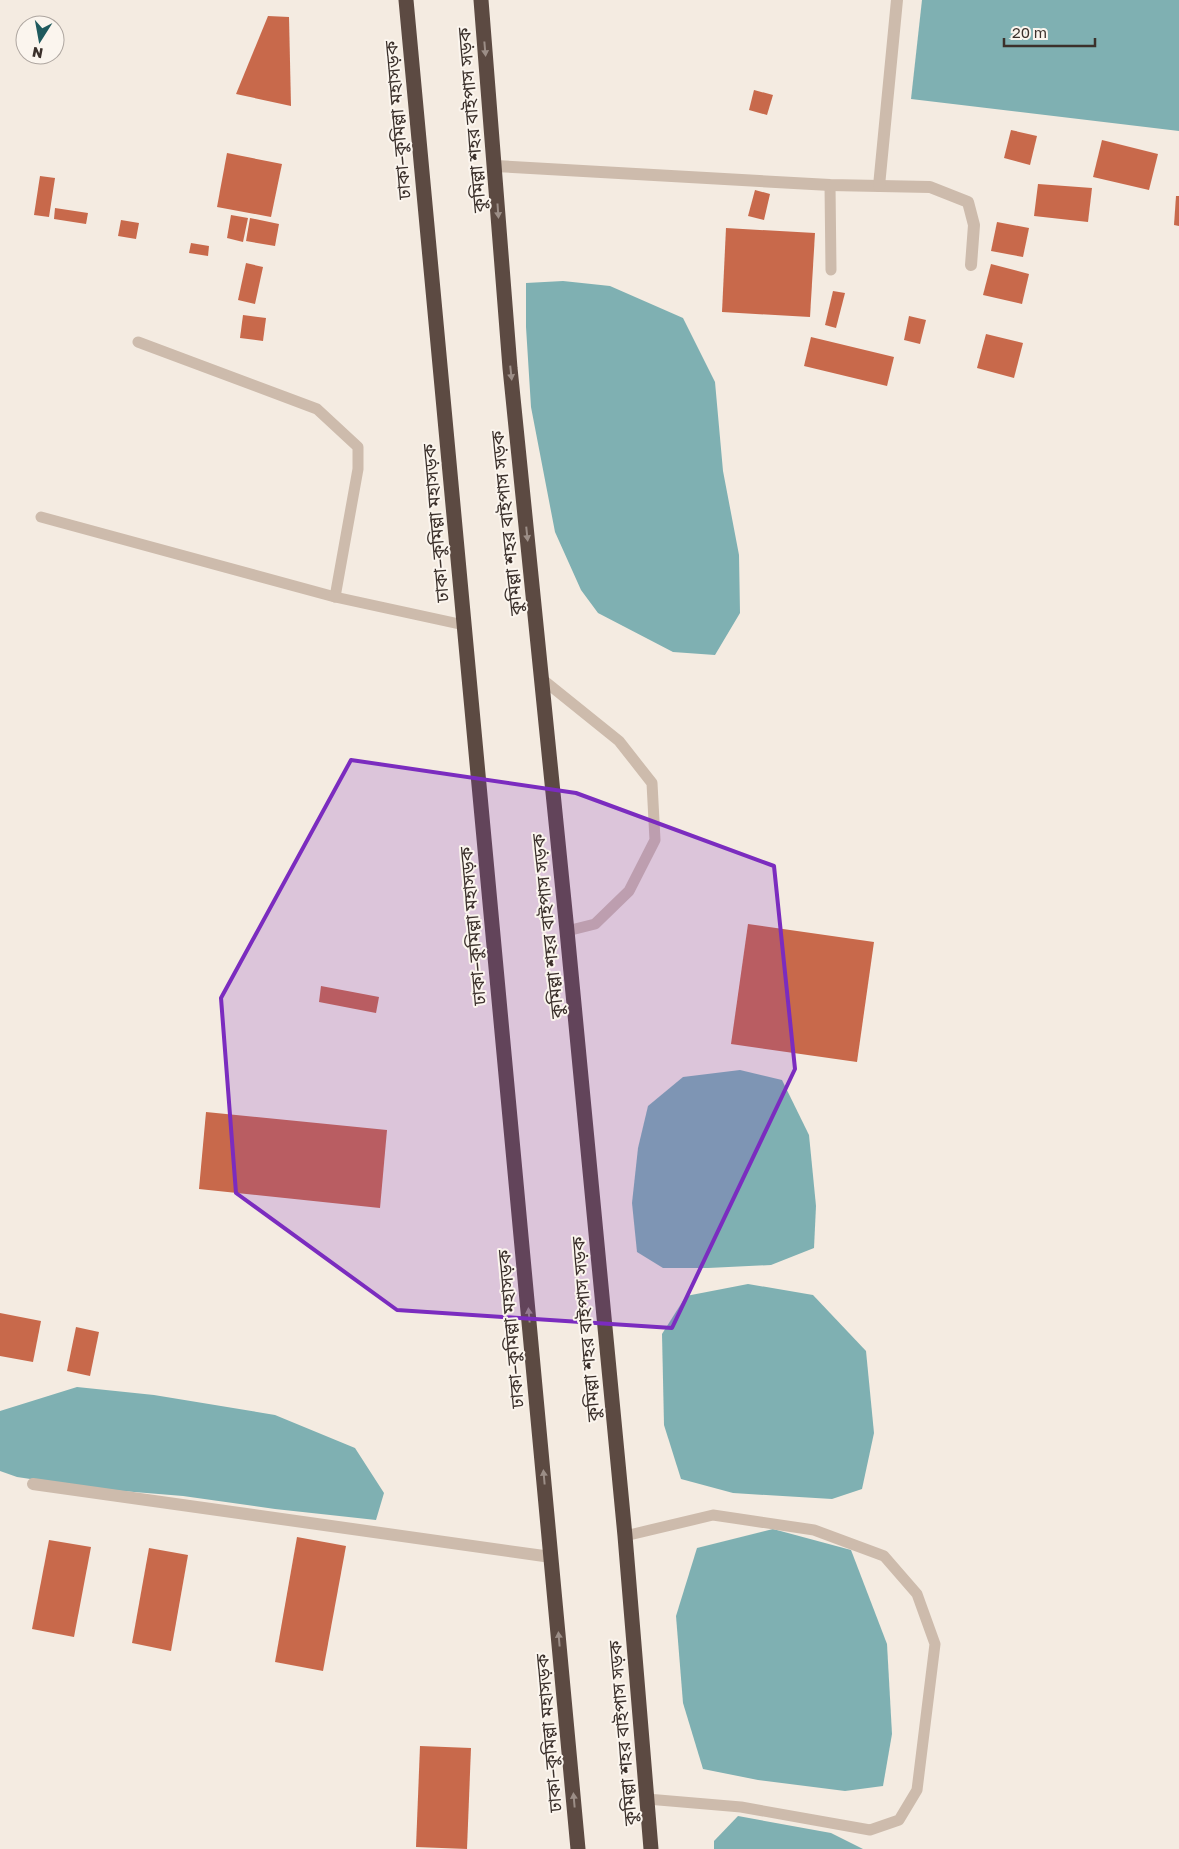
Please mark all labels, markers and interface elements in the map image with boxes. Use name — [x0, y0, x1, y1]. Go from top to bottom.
north arrow — [15, 15, 65, 65]
scale bar — [1004, 15, 1095, 47]
text: 20 m — [1012, 23, 1047, 41]
street label: কুমিল্লা শহর বাইপাস সড়ক — [452, 26, 491, 215]
street label: ঢাকা–কুমিল্লা মহাসড়ক — [379, 39, 416, 201]
one-way arrow — [481, 41, 489, 57]
text: N — [31, 44, 44, 63]
one-way arrow — [494, 203, 502, 219]
one-way arrow — [507, 365, 515, 381]
street label: কুমিল্লা শহর বাইপাস সড়ক — [485, 429, 528, 618]
street label: ঢাকা–কুমিল্লা মহাসড়ক — [417, 442, 454, 604]
one-way arrow — [523, 526, 531, 542]
street label: কুমিল্লা শহর বাইপাস সড়ক — [526, 832, 569, 1021]
street label: ঢাকা–কুমিল্লা মহাসড়ক — [454, 845, 491, 1007]
street label: কুমিল্লা শহর বাইপাস সড়ক — [566, 1235, 605, 1424]
street label: ঢাকা–কুমিল্লা মহাসড়ক — [492, 1248, 529, 1410]
one-way arrow — [525, 1307, 533, 1323]
one-way arrow — [540, 1469, 548, 1485]
one-way arrow — [555, 1630, 563, 1646]
street label: কুমিল্লা শহর বাইপাস সড়ক — [603, 1639, 642, 1828]
street label: ঢাকা–কুমিল্লা মহাসড়ক — [530, 1652, 567, 1814]
one-way arrow — [570, 1792, 578, 1808]

